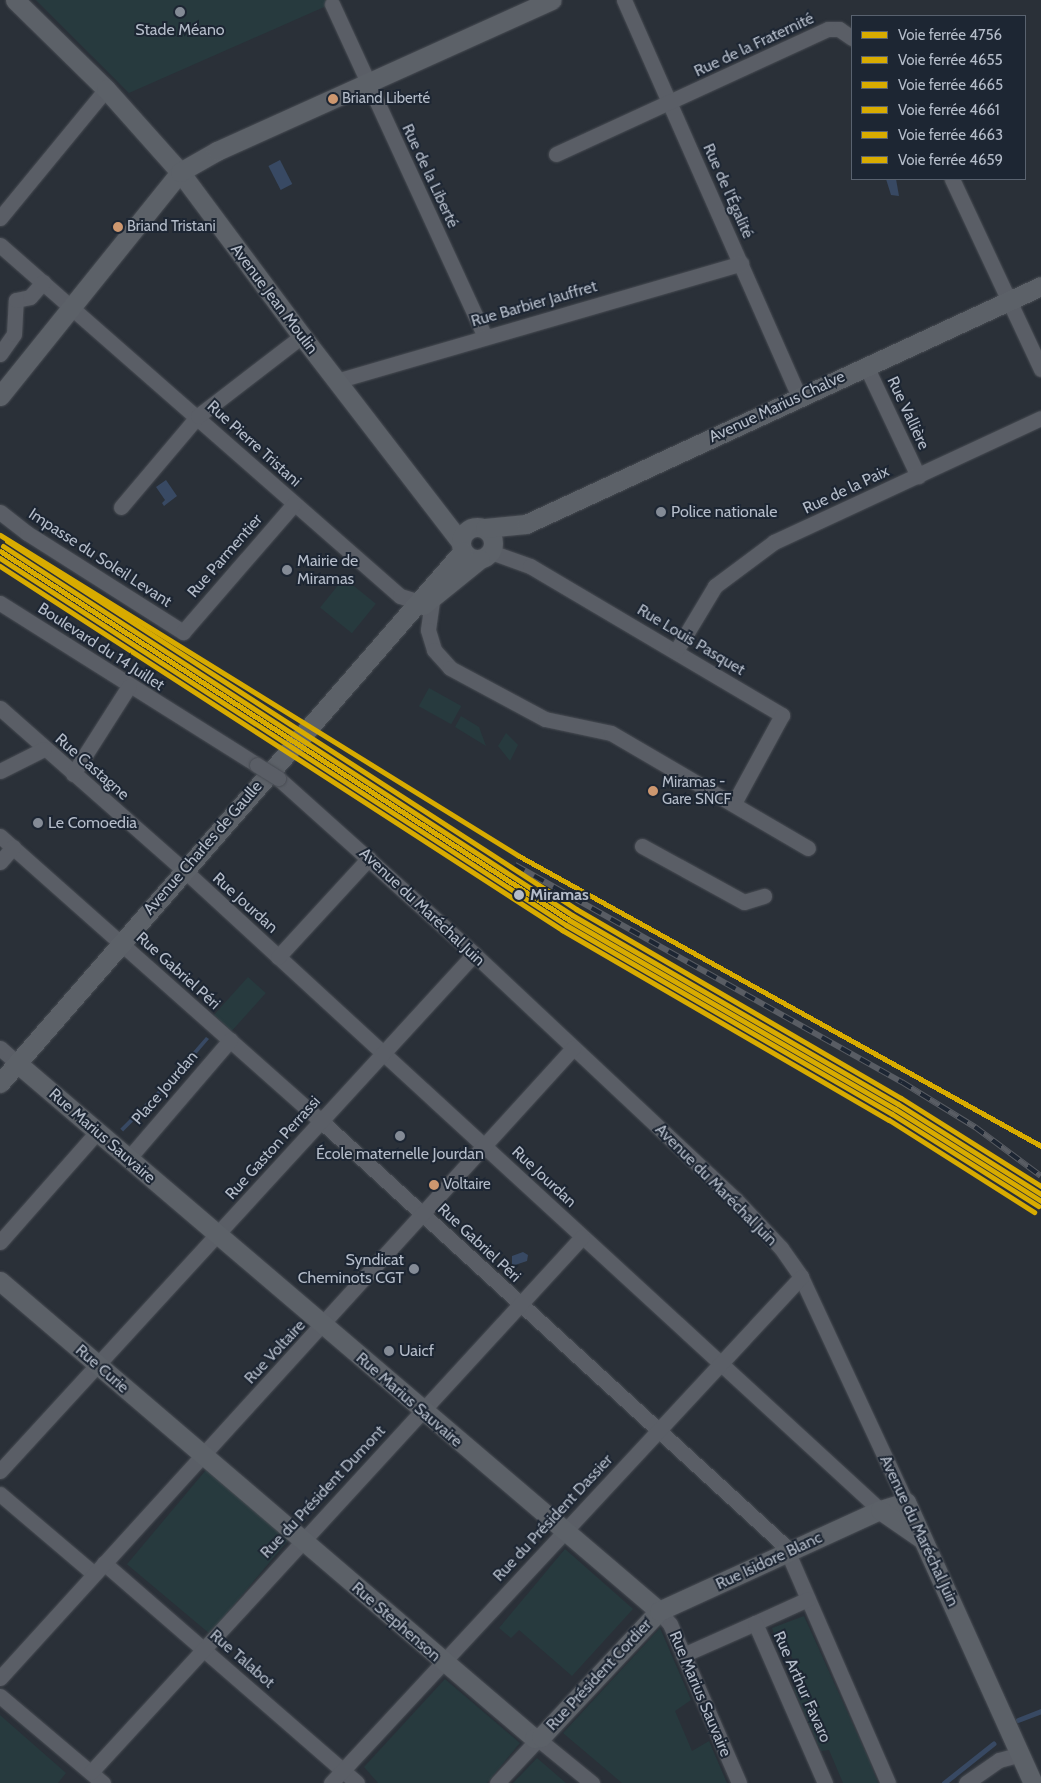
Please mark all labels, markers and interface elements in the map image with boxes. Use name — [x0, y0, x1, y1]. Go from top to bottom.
marker: Stade Méano — [174, 6, 186, 18]
street label: Rue de la Fraternité — [691, 9, 817, 81]
legend — [851, 15, 1026, 180]
place label: Stade Méano — [135, 20, 225, 40]
text: Voie ferrée 4756 — [898, 26, 1002, 44]
text: Voie ferrée 4655 — [898, 51, 1003, 69]
text: Voie ferrée 4665 — [898, 76, 1003, 94]
place label: Briand Liberté — [342, 90, 430, 108]
marker: Briand Liberté — [328, 94, 338, 104]
text: Voie ferrée 4661 — [898, 101, 1000, 119]
street label: Rue de la Liberté — [398, 121, 462, 231]
text: Voie ferrée 4663 — [898, 126, 1003, 144]
street label: Rue de l'Égalité — [699, 141, 757, 241]
text: Voie ferrée 4659 — [898, 151, 1003, 169]
place label: Briand Tristani — [127, 218, 216, 236]
marker: Briand Tristani — [113, 222, 123, 232]
street label: Avenue Jean Moulin — [226, 240, 322, 358]
street label: Rue Barbier Jauffret — [469, 277, 599, 331]
street label: Avenue Marius Chalve — [706, 367, 848, 447]
street label: Rue Vallière — [883, 373, 933, 453]
street label: Rue Pierre Tristani — [203, 397, 305, 491]
street label: Rue de la Paix — [800, 462, 892, 518]
place label: Police nationale — [671, 502, 777, 522]
street label: Impasse du Soleil Levant — [25, 504, 175, 612]
marker: Police nationale — [655, 506, 667, 518]
street label: Rue Parmentier — [184, 510, 266, 602]
place label: Mairie de Miramas — [297, 551, 358, 589]
marker: Mairie de Miramas — [281, 564, 293, 576]
street label: Boulevard du 14 Juillet — [34, 599, 168, 695]
street label: Rue Louis Pasquet — [634, 600, 748, 680]
street label: Rue Castagne — [51, 730, 133, 804]
place label: Miramas - Gare SNCF — [662, 773, 731, 808]
street label: Avenue Charles de Gaulle — [140, 777, 266, 919]
marker: Miramas - Gare SNCF — [648, 786, 658, 796]
place label: Le Comoedia — [48, 813, 137, 833]
marker: Le Comoedia — [32, 817, 44, 829]
street label: Avenue du Maréchal Juin — [355, 844, 489, 970]
street label: Rue Jourdan — [208, 869, 282, 937]
place label: Miramas — [530, 885, 589, 905]
marker: Miramas — [512, 888, 526, 902]
street label: Rue Gabriel Péri — [132, 928, 224, 1014]
street label: Place Jourdan — [128, 1047, 202, 1129]
street label: Rue Marius Sauvaire — [45, 1085, 159, 1187]
street label: Rue Gaston Perrassi — [221, 1092, 325, 1204]
street label: Avenue du Maréchal Juin — [651, 1120, 781, 1250]
marker: École maternelle Jourdan — [394, 1130, 406, 1142]
street label: Rue Jourdan — [508, 1142, 580, 1212]
place label: École maternelle Jourdan — [316, 1144, 484, 1164]
place label: Voltaire — [443, 1176, 491, 1194]
marker: Voltaire — [429, 1180, 439, 1190]
street label: Rue Gabriel Péri — [433, 1200, 525, 1286]
place label: Syndicat Cheminots CGT — [298, 1250, 404, 1288]
marker: Syndicat Cheminots CGT — [408, 1263, 420, 1275]
street label: Rue Voltaire — [241, 1316, 309, 1388]
street label: Rue Curie — [71, 1341, 133, 1397]
place label: Uaicf — [399, 1341, 434, 1361]
marker: Uaicf — [383, 1345, 395, 1357]
street label: Rue Marius Sauvaire — [352, 1349, 466, 1451]
street label: Rue du Président Dumont — [257, 1422, 389, 1562]
street label: Rue du Président Dassier — [489, 1451, 617, 1585]
street label: Avenue du Maréchal Juin — [876, 1452, 962, 1610]
street label: Rue Isidore Blanc — [713, 1528, 825, 1594]
street label: Rue Stephenson — [348, 1578, 444, 1666]
street label: Rue Président Cordier — [542, 1615, 656, 1735]
street label: Rue Talabot — [206, 1626, 278, 1692]
street label: Rue Marius Sauvaire — [665, 1628, 735, 1760]
street label: Rue Arthur Favaro — [769, 1628, 835, 1746]

